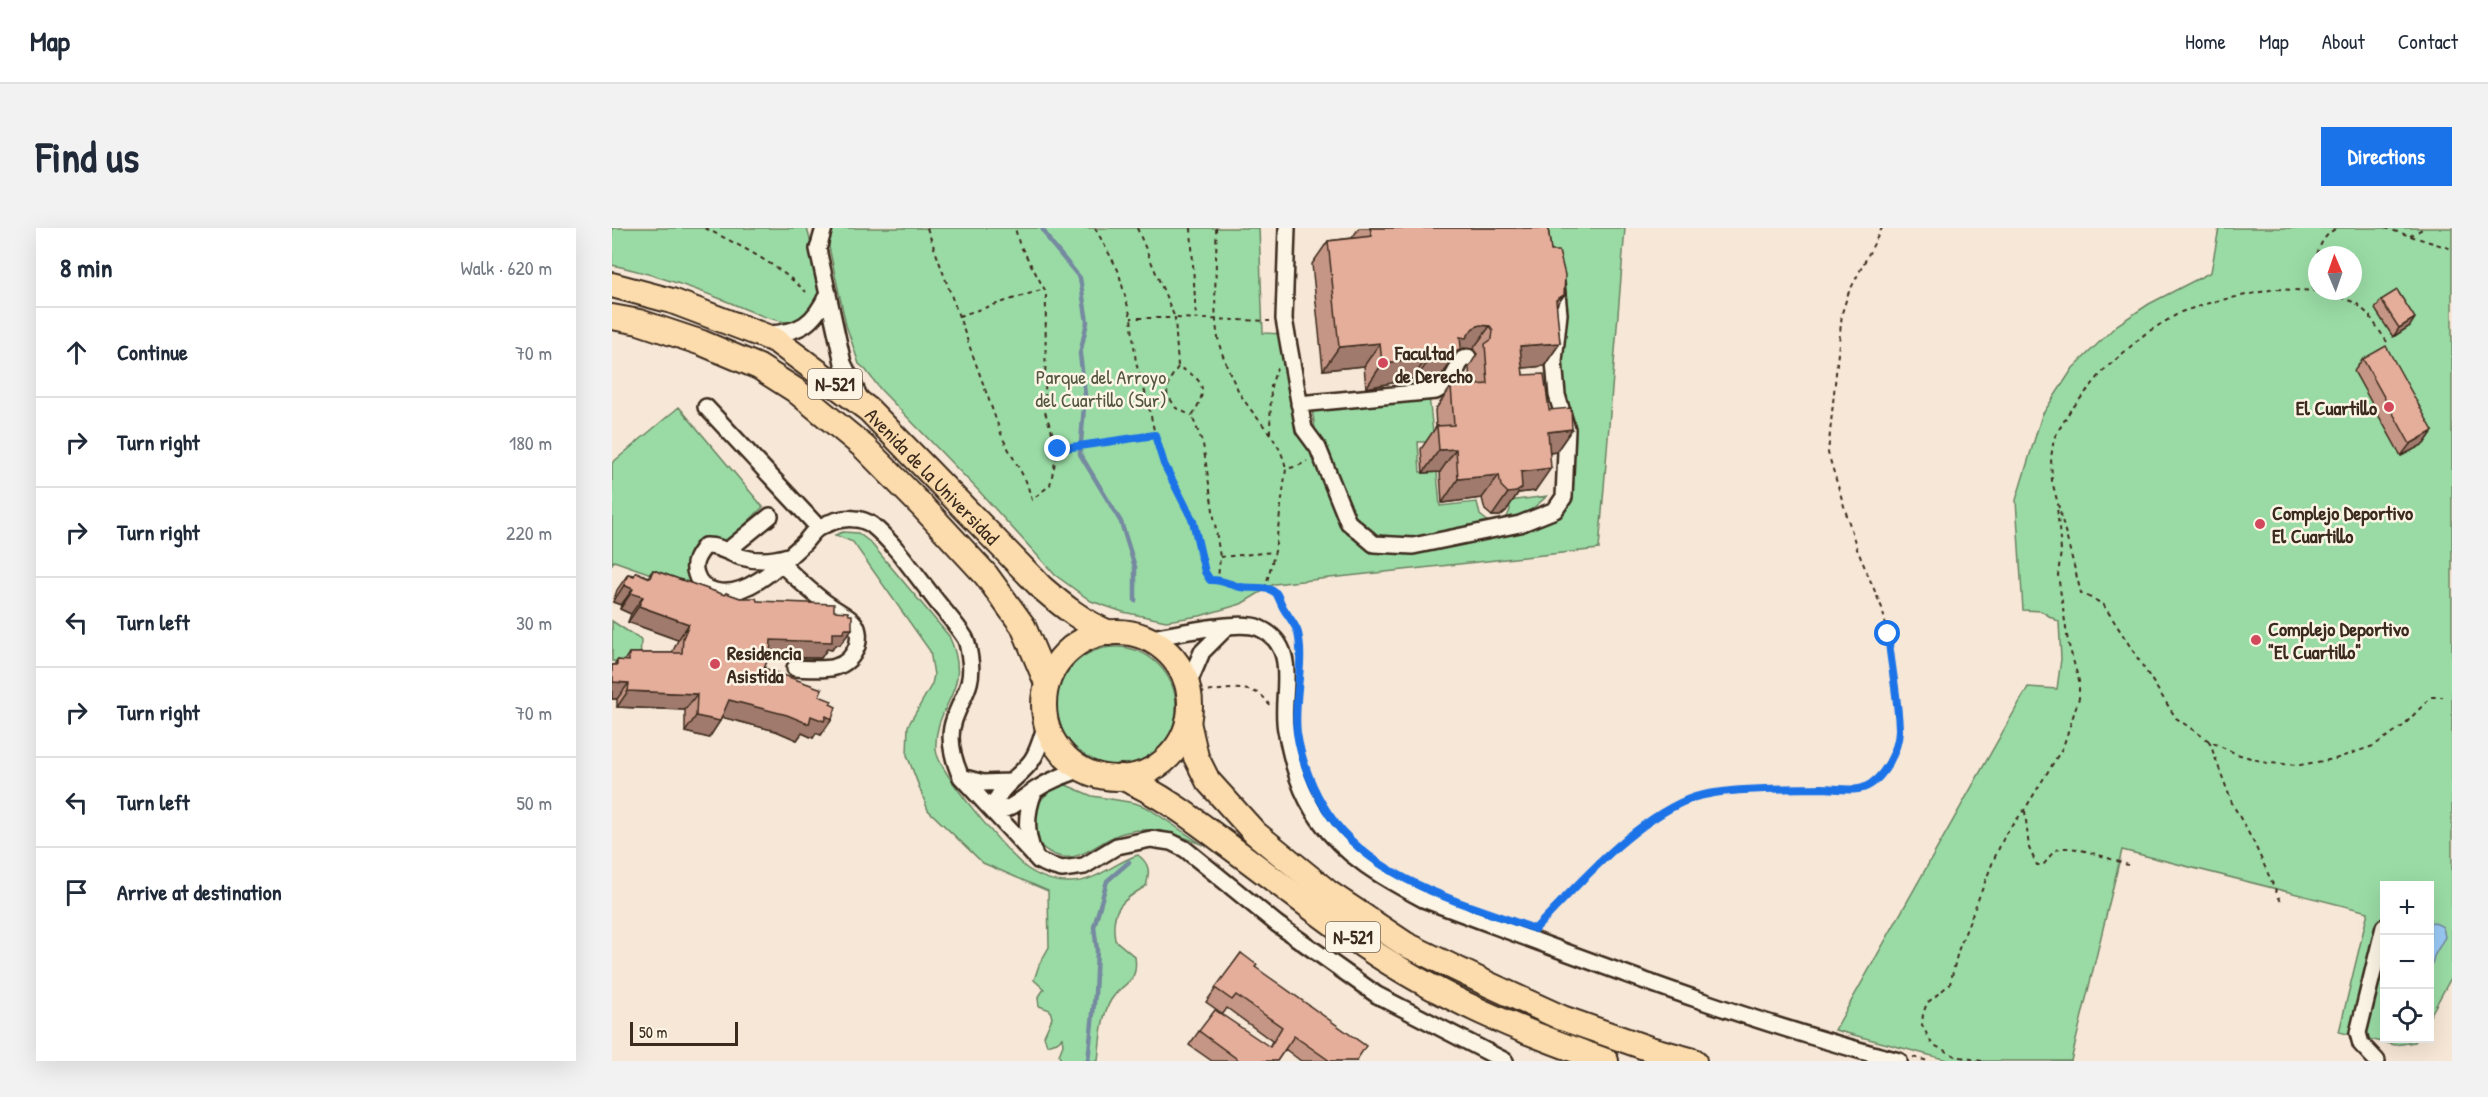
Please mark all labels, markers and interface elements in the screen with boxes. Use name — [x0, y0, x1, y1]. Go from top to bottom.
text: Map — [30, 22, 70, 60]
text: Home — [2185, 27, 2226, 56]
text: Map — [2259, 27, 2289, 56]
text: About — [2322, 27, 2365, 56]
text: Contact — [2398, 27, 2458, 56]
button: Directions — [2321, 127, 2452, 186]
text: Find us — [36, 128, 139, 185]
north arrow — [2308, 246, 2362, 300]
text: 8 min — [60, 250, 113, 285]
text: Walk · 620 m — [461, 254, 552, 281]
icon: ahead — [60, 336, 93, 369]
text: Continue — [117, 337, 188, 367]
text: 70 m — [515, 339, 552, 366]
place label: Facultad de Derecho — [1394, 339, 1473, 389]
marker: Facultad de Derecho — [1376, 356, 1390, 370]
park label: Parque del Arroyo del Cuartillo (Sur) — [1035, 363, 1167, 413]
road number: N-521 — [808, 369, 862, 399]
place label: El Cuartillo — [2296, 394, 2377, 421]
marker: El Cuartillo — [2382, 400, 2396, 414]
street label: Avenida de la Universidad — [860, 401, 1006, 550]
icon: right — [60, 426, 93, 459]
text: Turn right — [117, 427, 200, 457]
text: 180 m — [509, 429, 552, 456]
route end — [1044, 435, 1070, 461]
place label: Complejo Deportivo El Cuartillo — [2272, 499, 2413, 549]
icon: right — [60, 516, 93, 549]
text: Turn right — [117, 517, 200, 547]
marker: Complejo Deportivo El Cuartillo — [2253, 517, 2267, 531]
text: 220 m — [506, 519, 552, 546]
icon: left — [60, 606, 93, 639]
text: Turn left — [117, 607, 190, 637]
text: 30 m — [516, 609, 552, 636]
place label: Complejo Deportivo "El Cuartillo" — [2268, 615, 2409, 665]
route start — [1874, 620, 1900, 646]
marker: Complejo Deportivo "El Cuartillo" — [2249, 633, 2263, 647]
place label: Residencia Asistida — [727, 639, 801, 689]
marker: Residencia Asistida — [708, 657, 722, 671]
icon: right — [60, 696, 93, 729]
text: Turn right — [117, 697, 200, 727]
text: 70 m — [515, 699, 552, 726]
icon: left — [60, 786, 93, 819]
text: Turn left — [117, 787, 190, 817]
text: 50 m — [516, 789, 552, 816]
icon: arrive — [60, 876, 93, 909]
text: Arrive at destination — [117, 877, 282, 907]
map controls — [2380, 881, 2434, 1043]
button: + — [2380, 881, 2434, 935]
road number: N-521 — [1326, 922, 1380, 952]
button: − — [2380, 935, 2434, 989]
button: locate — [2380, 989, 2434, 1043]
scale bar — [630, 1019, 738, 1046]
text: 50 m — [639, 1021, 668, 1043]

